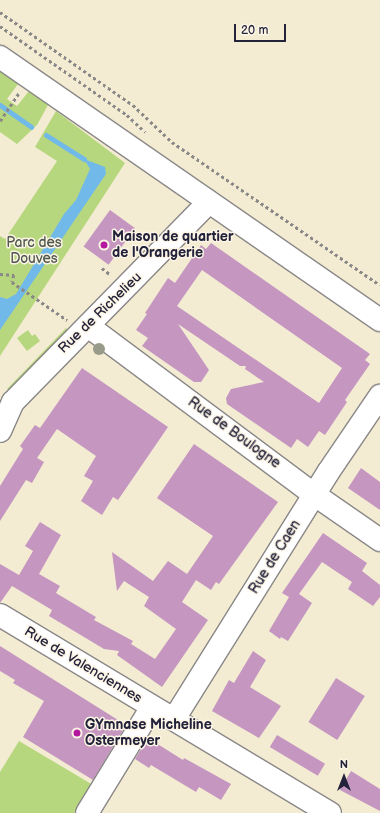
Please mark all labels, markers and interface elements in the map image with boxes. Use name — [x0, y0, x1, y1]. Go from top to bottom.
scale bar — [236, 16, 288, 42]
text: 20 m — [241, 23, 268, 38]
place label: Maison de quartier de l'Orangerie — [112, 229, 233, 262]
park label: Parc des Douves — [6, 235, 62, 268]
marker: Maison de quartier de l'Orangerie — [99, 240, 109, 250]
street label: Rue de Richelieu — [55, 269, 145, 357]
street label: Rue de Boulogne — [184, 394, 284, 472]
street label: Rue de Caen — [246, 517, 304, 597]
street label: Rue de Valenciennes — [21, 623, 145, 707]
place label: GYmnase Micheline Ostermeyer — [85, 717, 212, 750]
marker: GYmnase Micheline Ostermeyer — [72, 728, 82, 738]
north arrow — [324, 757, 364, 797]
text: N — [340, 758, 348, 771]

